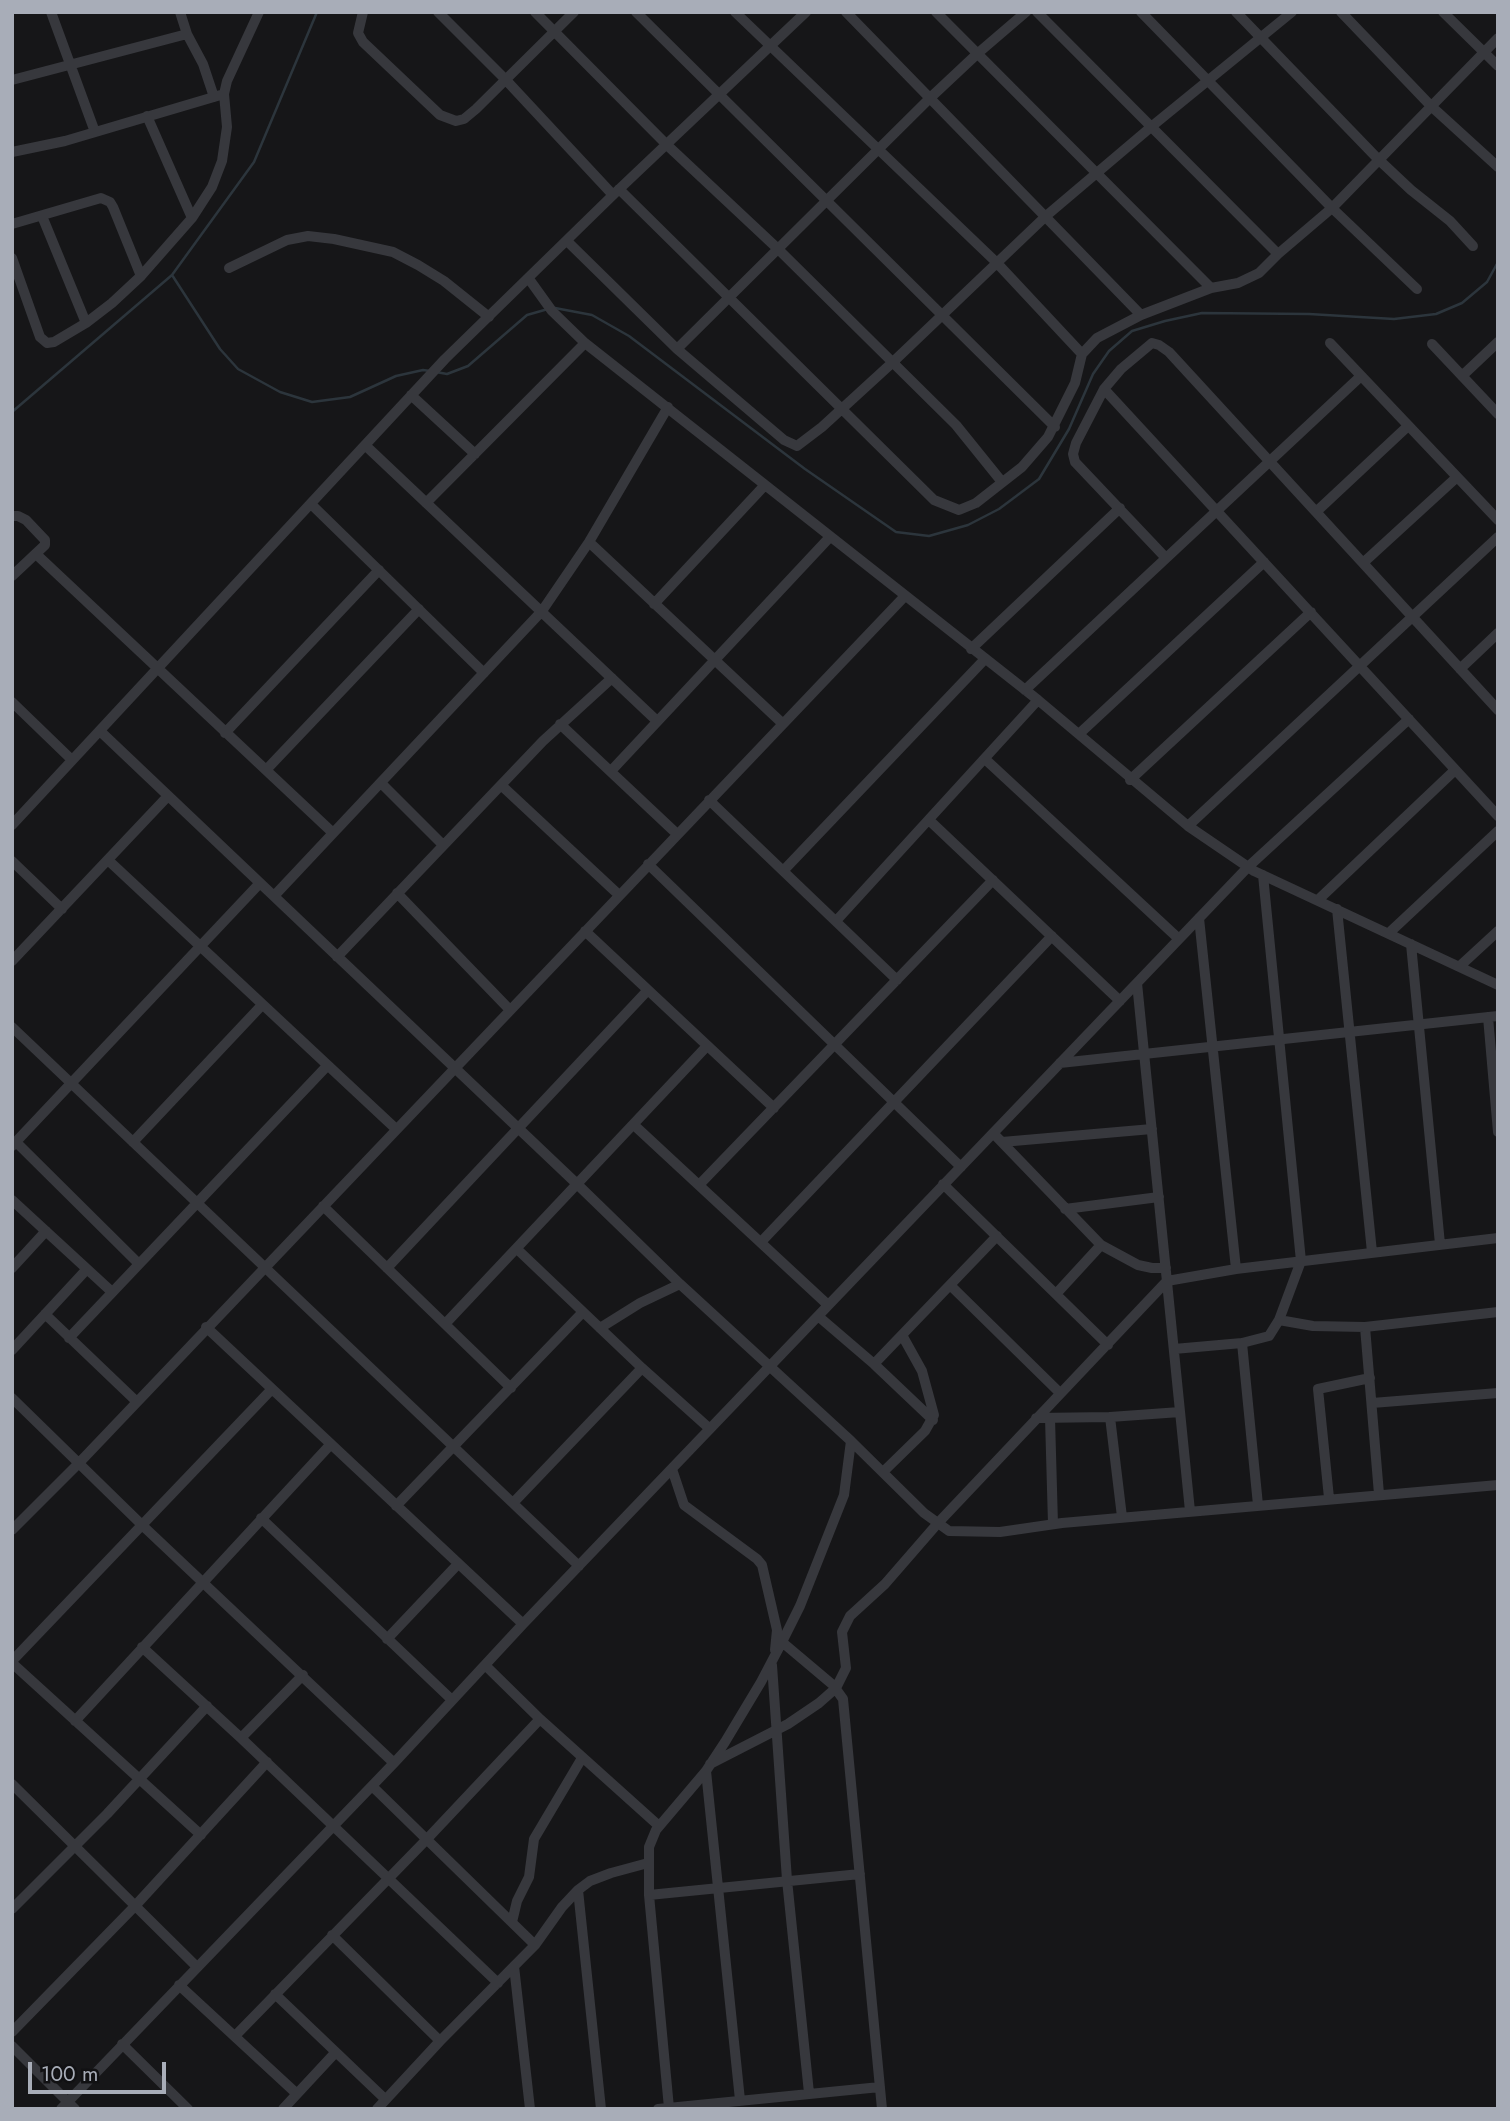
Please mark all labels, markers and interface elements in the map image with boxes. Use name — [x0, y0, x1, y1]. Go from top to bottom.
scale bar — [32, 2048, 170, 2092]
text: 100 m — [41, 2059, 98, 2089]

